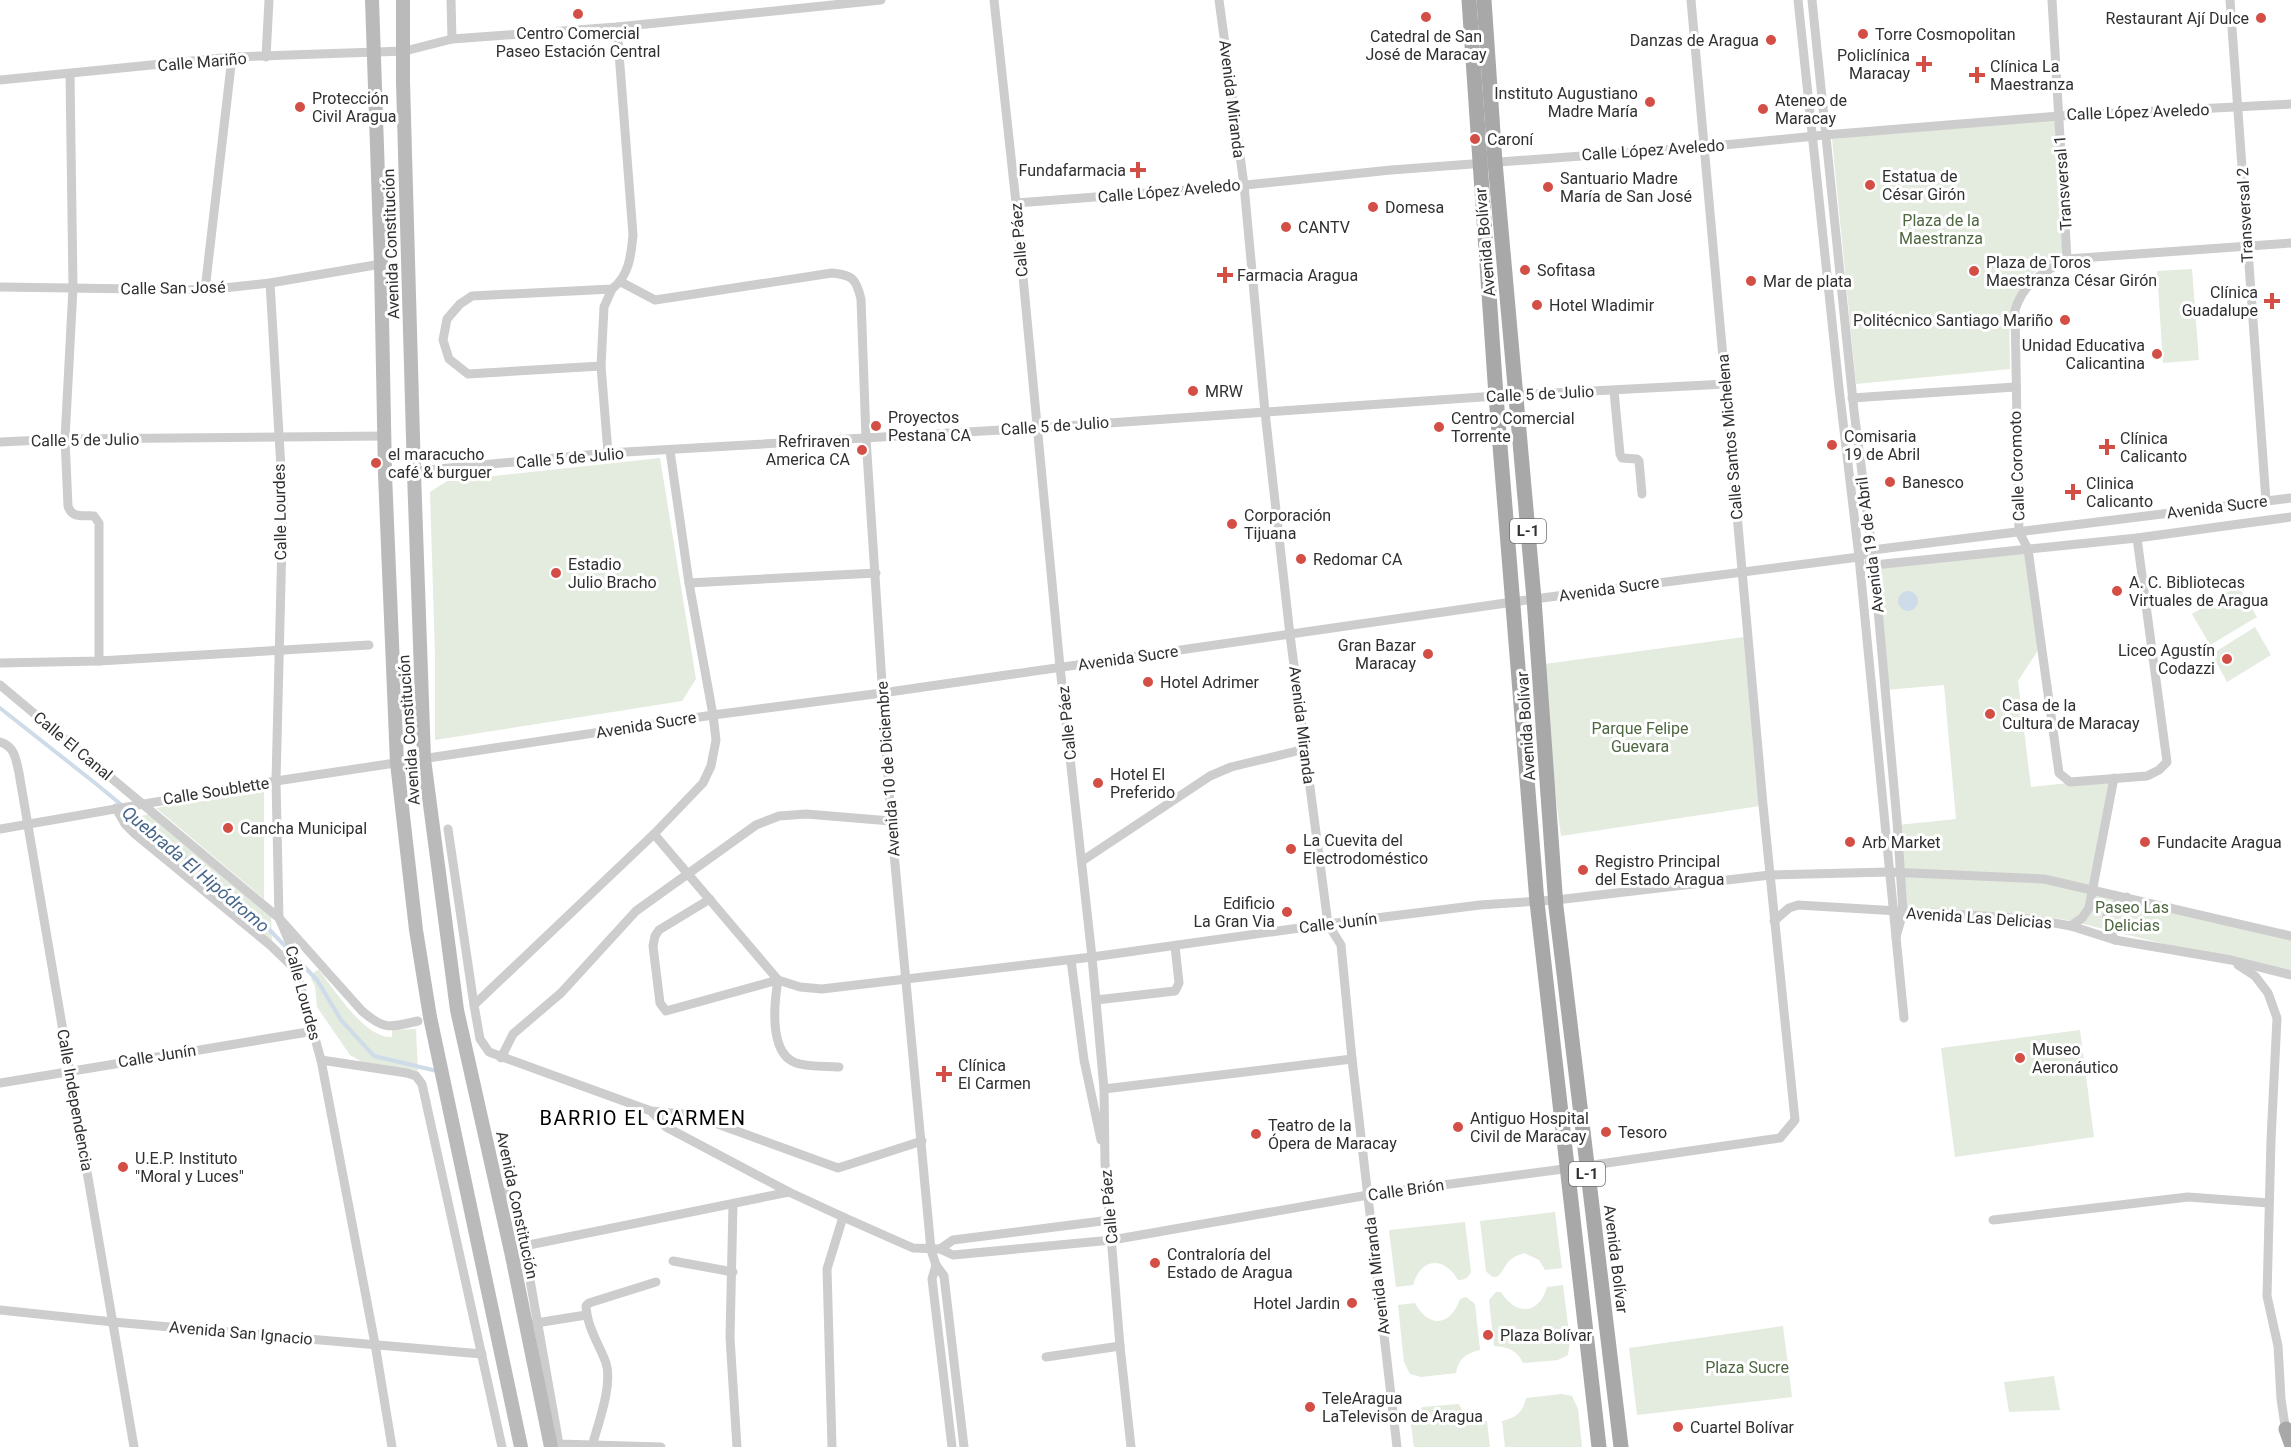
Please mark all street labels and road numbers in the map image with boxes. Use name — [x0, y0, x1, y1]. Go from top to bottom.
street label: Avenida Miranda — [1215, 39, 1249, 159]
street label: Calle Mariño — [157, 49, 247, 75]
street label: Calle López Aveledo — [2066, 100, 2210, 124]
street label: Transversal 1 — [2050, 135, 2076, 231]
street label: Calle López Aveledo — [1581, 136, 1725, 164]
street label: Transversal 2 — [2233, 167, 2257, 263]
street label: Avenida Constitución — [379, 168, 403, 320]
street label: Calle López Aveledo — [1097, 175, 1241, 207]
street label: Avenida Bolívar — [1471, 186, 1499, 297]
street label: Calle Páez — [1006, 202, 1032, 278]
street label: Calle San José — [120, 278, 226, 298]
street label: Calle Santos Michelena — [1713, 353, 1747, 521]
street label: Calle 5 de Julio — [1485, 382, 1595, 406]
street label: Calle Coromoto — [2006, 410, 2028, 522]
street label: Calle 5 de Julio — [1000, 413, 1110, 439]
street label: Calle 5 de Julio — [31, 430, 139, 450]
street label: Calle 5 de Julio — [515, 444, 625, 472]
street label: Calle Lourdes — [270, 463, 290, 561]
street label: Avenida 19 de Abril — [1852, 476, 1888, 614]
street label: Avenida Sucre — [2166, 491, 2268, 523]
road number: L-1 — [1510, 519, 1546, 543]
street label: Avenida Sucre — [1558, 573, 1660, 605]
street label: Avenida Sucre — [1077, 642, 1179, 674]
street label: Avenida Constitución — [394, 654, 424, 806]
street label: Avenida Miranda — [1285, 665, 1319, 785]
street label: Avenida Bolívar — [1513, 670, 1539, 781]
street label: Avenida 10 de Diciembre — [872, 681, 904, 857]
street label: Calle Páez — [1054, 685, 1080, 761]
street label: Calle El Canal — [30, 708, 116, 784]
street label: Avenida Sucre — [595, 708, 697, 742]
street label: Calle Soublette — [162, 773, 270, 809]
street label: Avenida Las Delicias — [1905, 903, 2053, 933]
street label: Calle Junín — [1298, 909, 1378, 937]
street label: Calle Lourdes — [281, 944, 325, 1042]
street label: Calle Independencia — [53, 1028, 97, 1172]
street label: Calle Junín — [117, 1040, 197, 1072]
street label: Avenida Constitución — [492, 1129, 542, 1281]
road number: L-1 — [1569, 1162, 1605, 1186]
street label: Calle Páez — [1096, 1169, 1122, 1245]
street label: Calle Brión — [1367, 1175, 1445, 1205]
street label: Avenida Bolívar — [1600, 1204, 1632, 1315]
street label: Avenida Miranda — [1360, 1216, 1394, 1336]
street label: Avenida San Ignacio — [169, 1317, 313, 1349]

